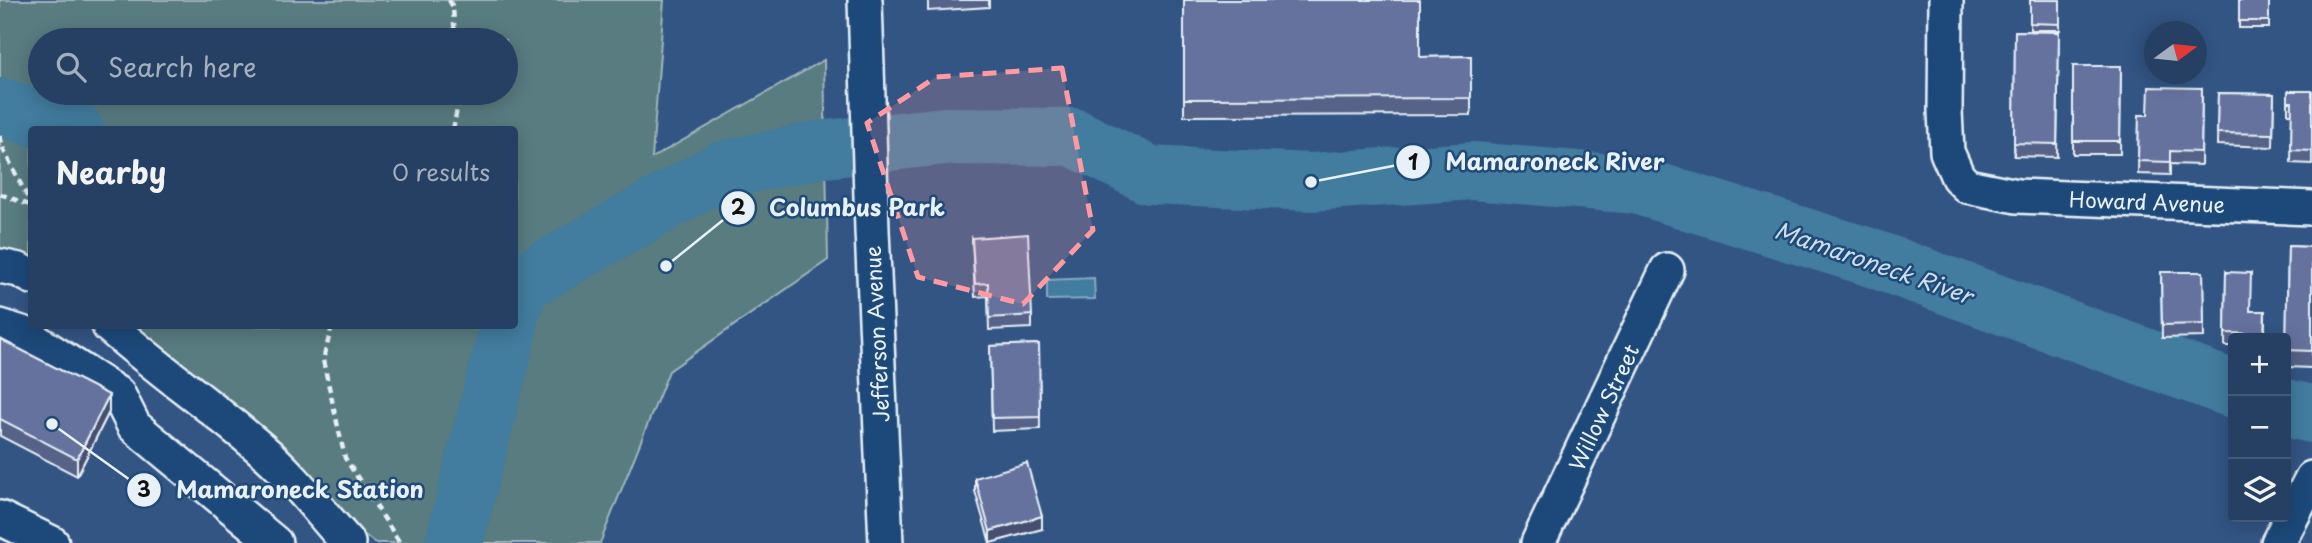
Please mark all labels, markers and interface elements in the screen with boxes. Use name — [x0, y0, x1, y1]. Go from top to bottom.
north arrow — [2144, 21, 2207, 84]
search box — [28, 28, 518, 105]
text: Search here — [108, 47, 257, 86]
icon: search — [52, 48, 90, 86]
callout: Mamaroneck River — [1396, 140, 1679, 184]
text: Mamaroneck River — [1446, 143, 1665, 178]
text: 1 — [1408, 145, 1418, 177]
text: Nearby — [56, 149, 166, 194]
text: 0 results — [392, 154, 490, 189]
street label: Howard Avenue — [2068, 182, 2226, 220]
callout: Columbus Park — [720, 186, 958, 230]
text: Columbus Park — [769, 189, 946, 224]
text: 2 — [731, 190, 746, 222]
water label: Mamaroneck River — [1770, 212, 1981, 313]
street label: Jefferson Avenue — [855, 245, 897, 423]
map controls — [2228, 333, 2291, 522]
button: + — [2228, 333, 2291, 396]
street label: Willow Street — [1560, 338, 1646, 476]
button: − — [2228, 396, 2291, 459]
button: layers — [2228, 459, 2291, 522]
callout: Mamaroneck Station — [127, 468, 437, 512]
text: Mamaroneck Station — [176, 471, 424, 506]
text: 3 — [137, 472, 151, 504]

